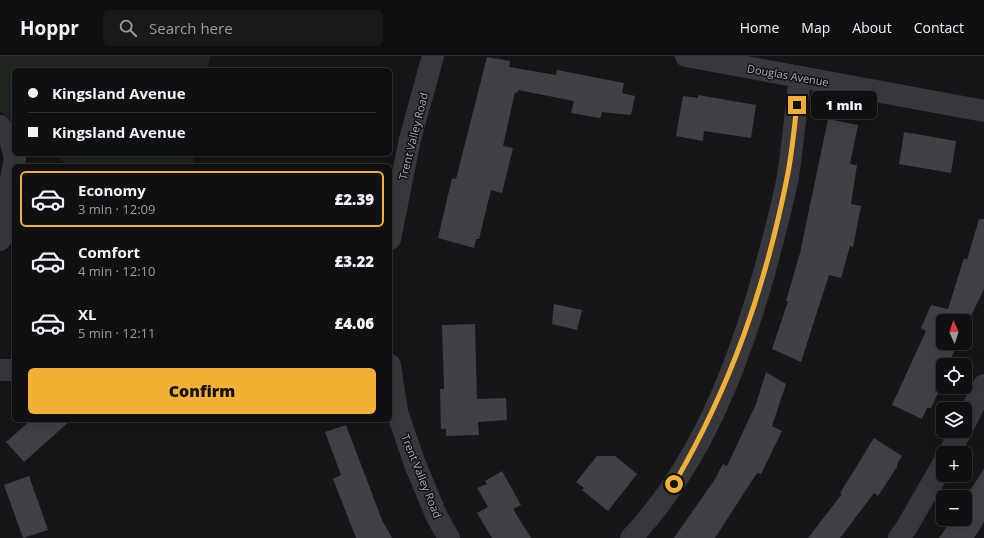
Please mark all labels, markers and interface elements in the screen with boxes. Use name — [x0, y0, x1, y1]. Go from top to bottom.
search box — [103, 10, 383, 46]
text: Hoppr — [20, 15, 79, 41]
icon: search — [117, 17, 139, 39]
text: Search here — [149, 18, 233, 38]
text: Home — [740, 18, 779, 37]
text: Map — [801, 18, 830, 37]
text: About — [852, 18, 892, 37]
text: Contact — [914, 18, 964, 37]
street label: Douglas Avenue — [746, 60, 830, 90]
text: Kingsland Avenue — [52, 83, 186, 103]
street label: Trent Valley Road — [395, 91, 431, 181]
callout: 1 min — [811, 91, 877, 119]
route end — [788, 96, 806, 114]
text: 1 min — [826, 96, 862, 114]
text: Kingsland Avenue — [52, 122, 186, 142]
text: Economy — [78, 180, 146, 200]
icon: car — [30, 181, 66, 217]
text: £2.39 — [335, 189, 374, 209]
text: 3 min · 12:09 — [78, 200, 155, 218]
text: Comfort — [78, 242, 140, 262]
icon: car — [30, 243, 66, 279]
text: £3.22 — [335, 251, 374, 271]
text: 4 min · 12:10 — [78, 262, 155, 280]
text: XL — [78, 304, 96, 324]
icon: car — [30, 305, 66, 341]
text: £4.06 — [335, 313, 374, 333]
north arrow — [936, 314, 972, 350]
map controls — [936, 314, 972, 526]
text: 5 min · 12:11 — [78, 324, 155, 342]
button: locate — [936, 358, 972, 394]
button: Confirm — [28, 368, 376, 414]
button: layers — [936, 402, 972, 438]
street label: Trent Valley Road — [398, 432, 446, 520]
button: + — [936, 446, 972, 482]
route start — [665, 475, 683, 493]
button: − — [936, 490, 972, 526]

